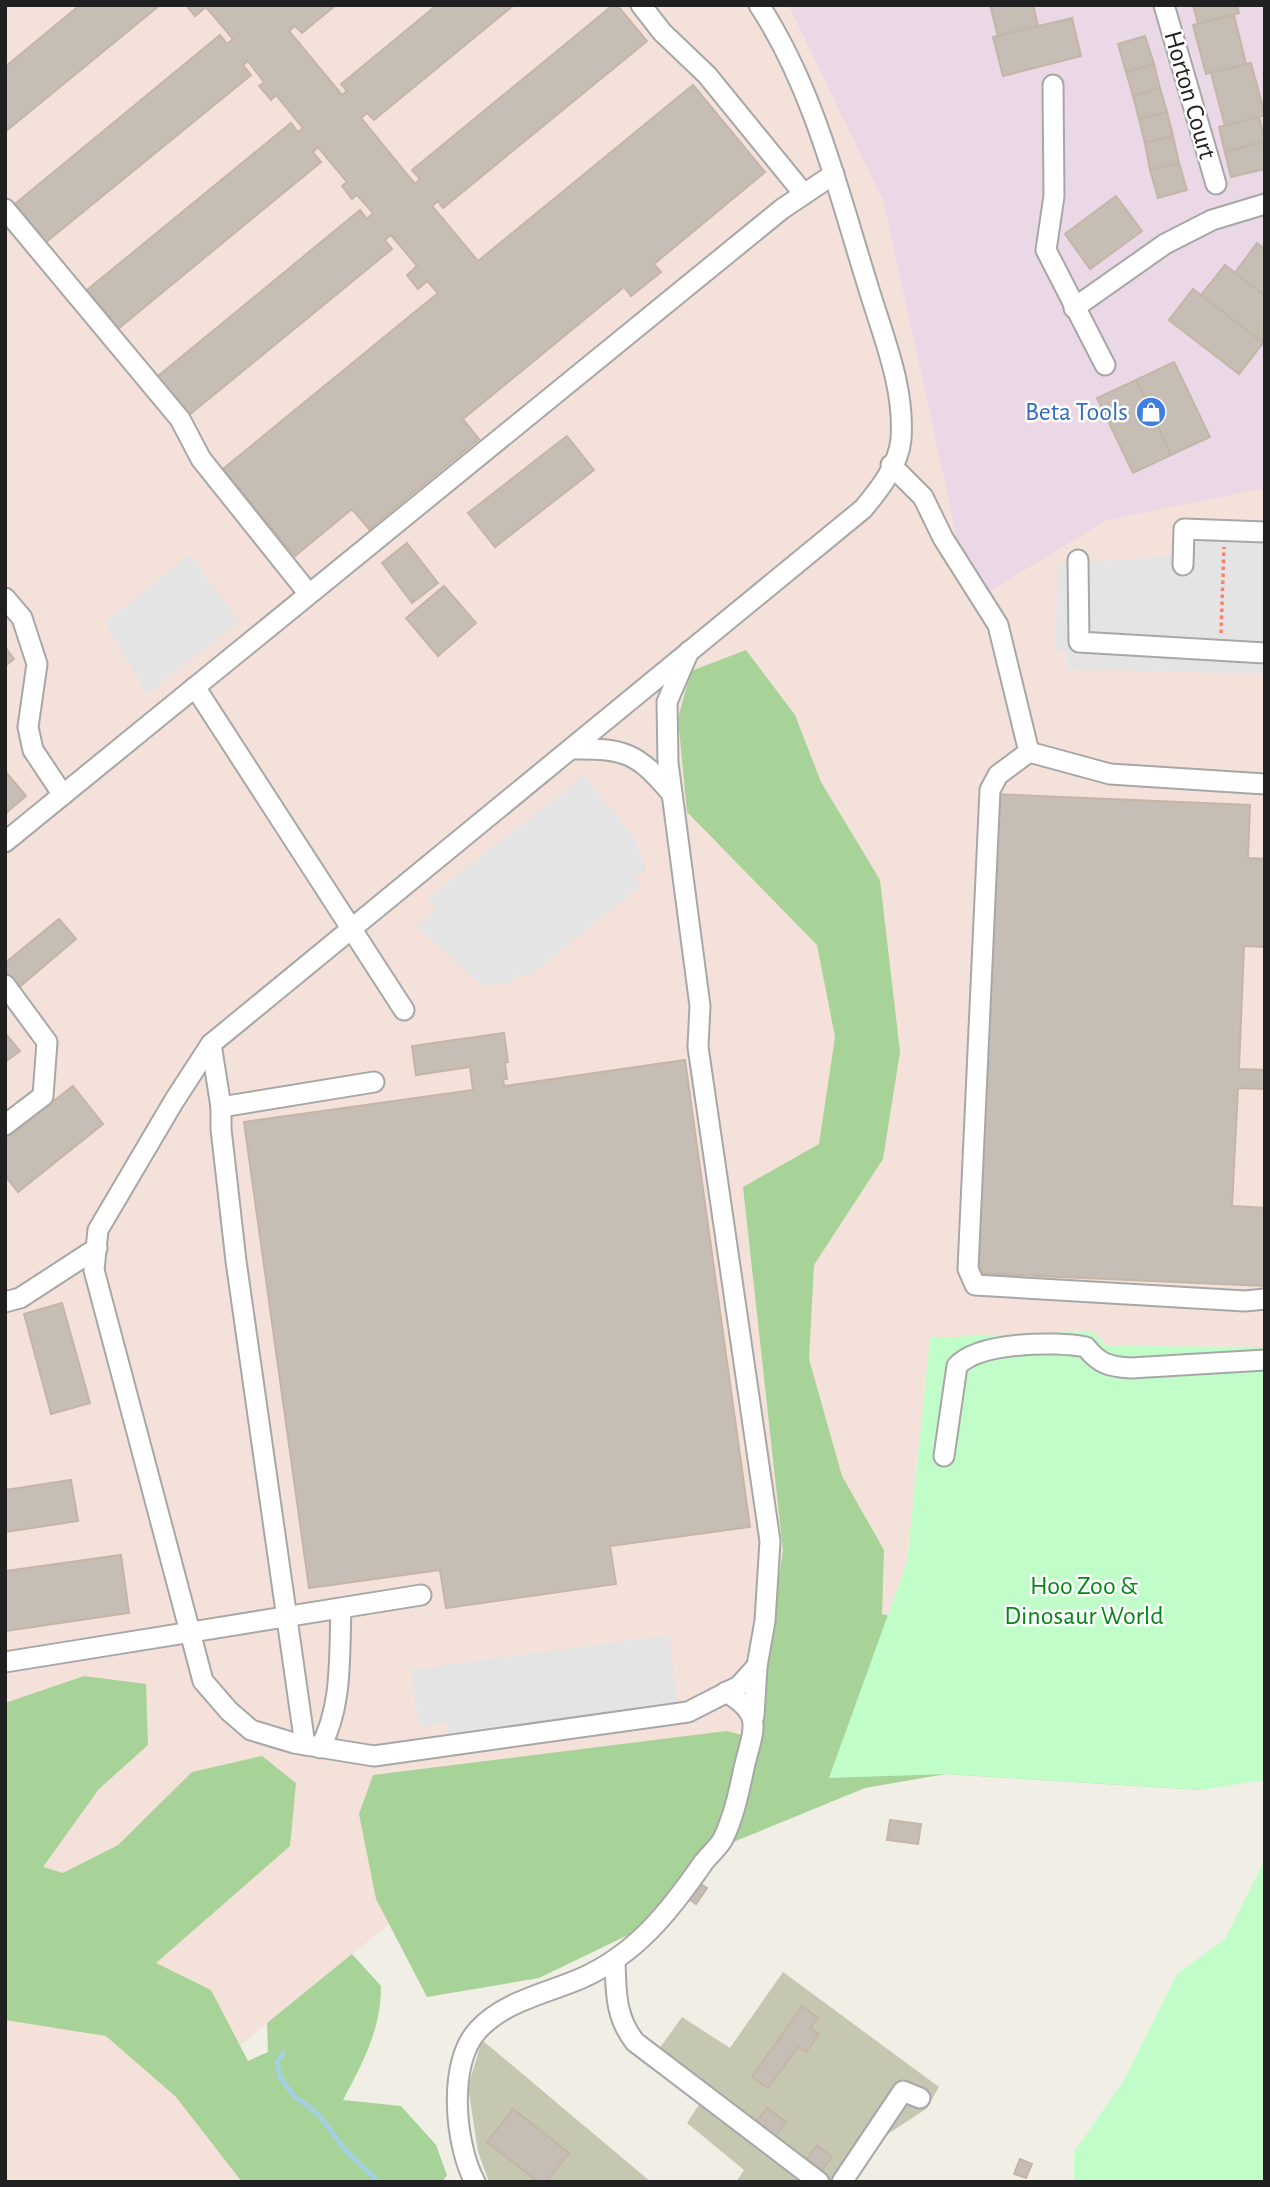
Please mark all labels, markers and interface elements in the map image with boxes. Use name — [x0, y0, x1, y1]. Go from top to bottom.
street label: Horton Court — [1159, 28, 1221, 162]
shop icon: Beta Tools — [1134, 395, 1168, 429]
place label: Beta Tools — [1025, 399, 1128, 425]
park label: Hoo Zoo & Dinosaur World — [1004, 1573, 1164, 1629]

